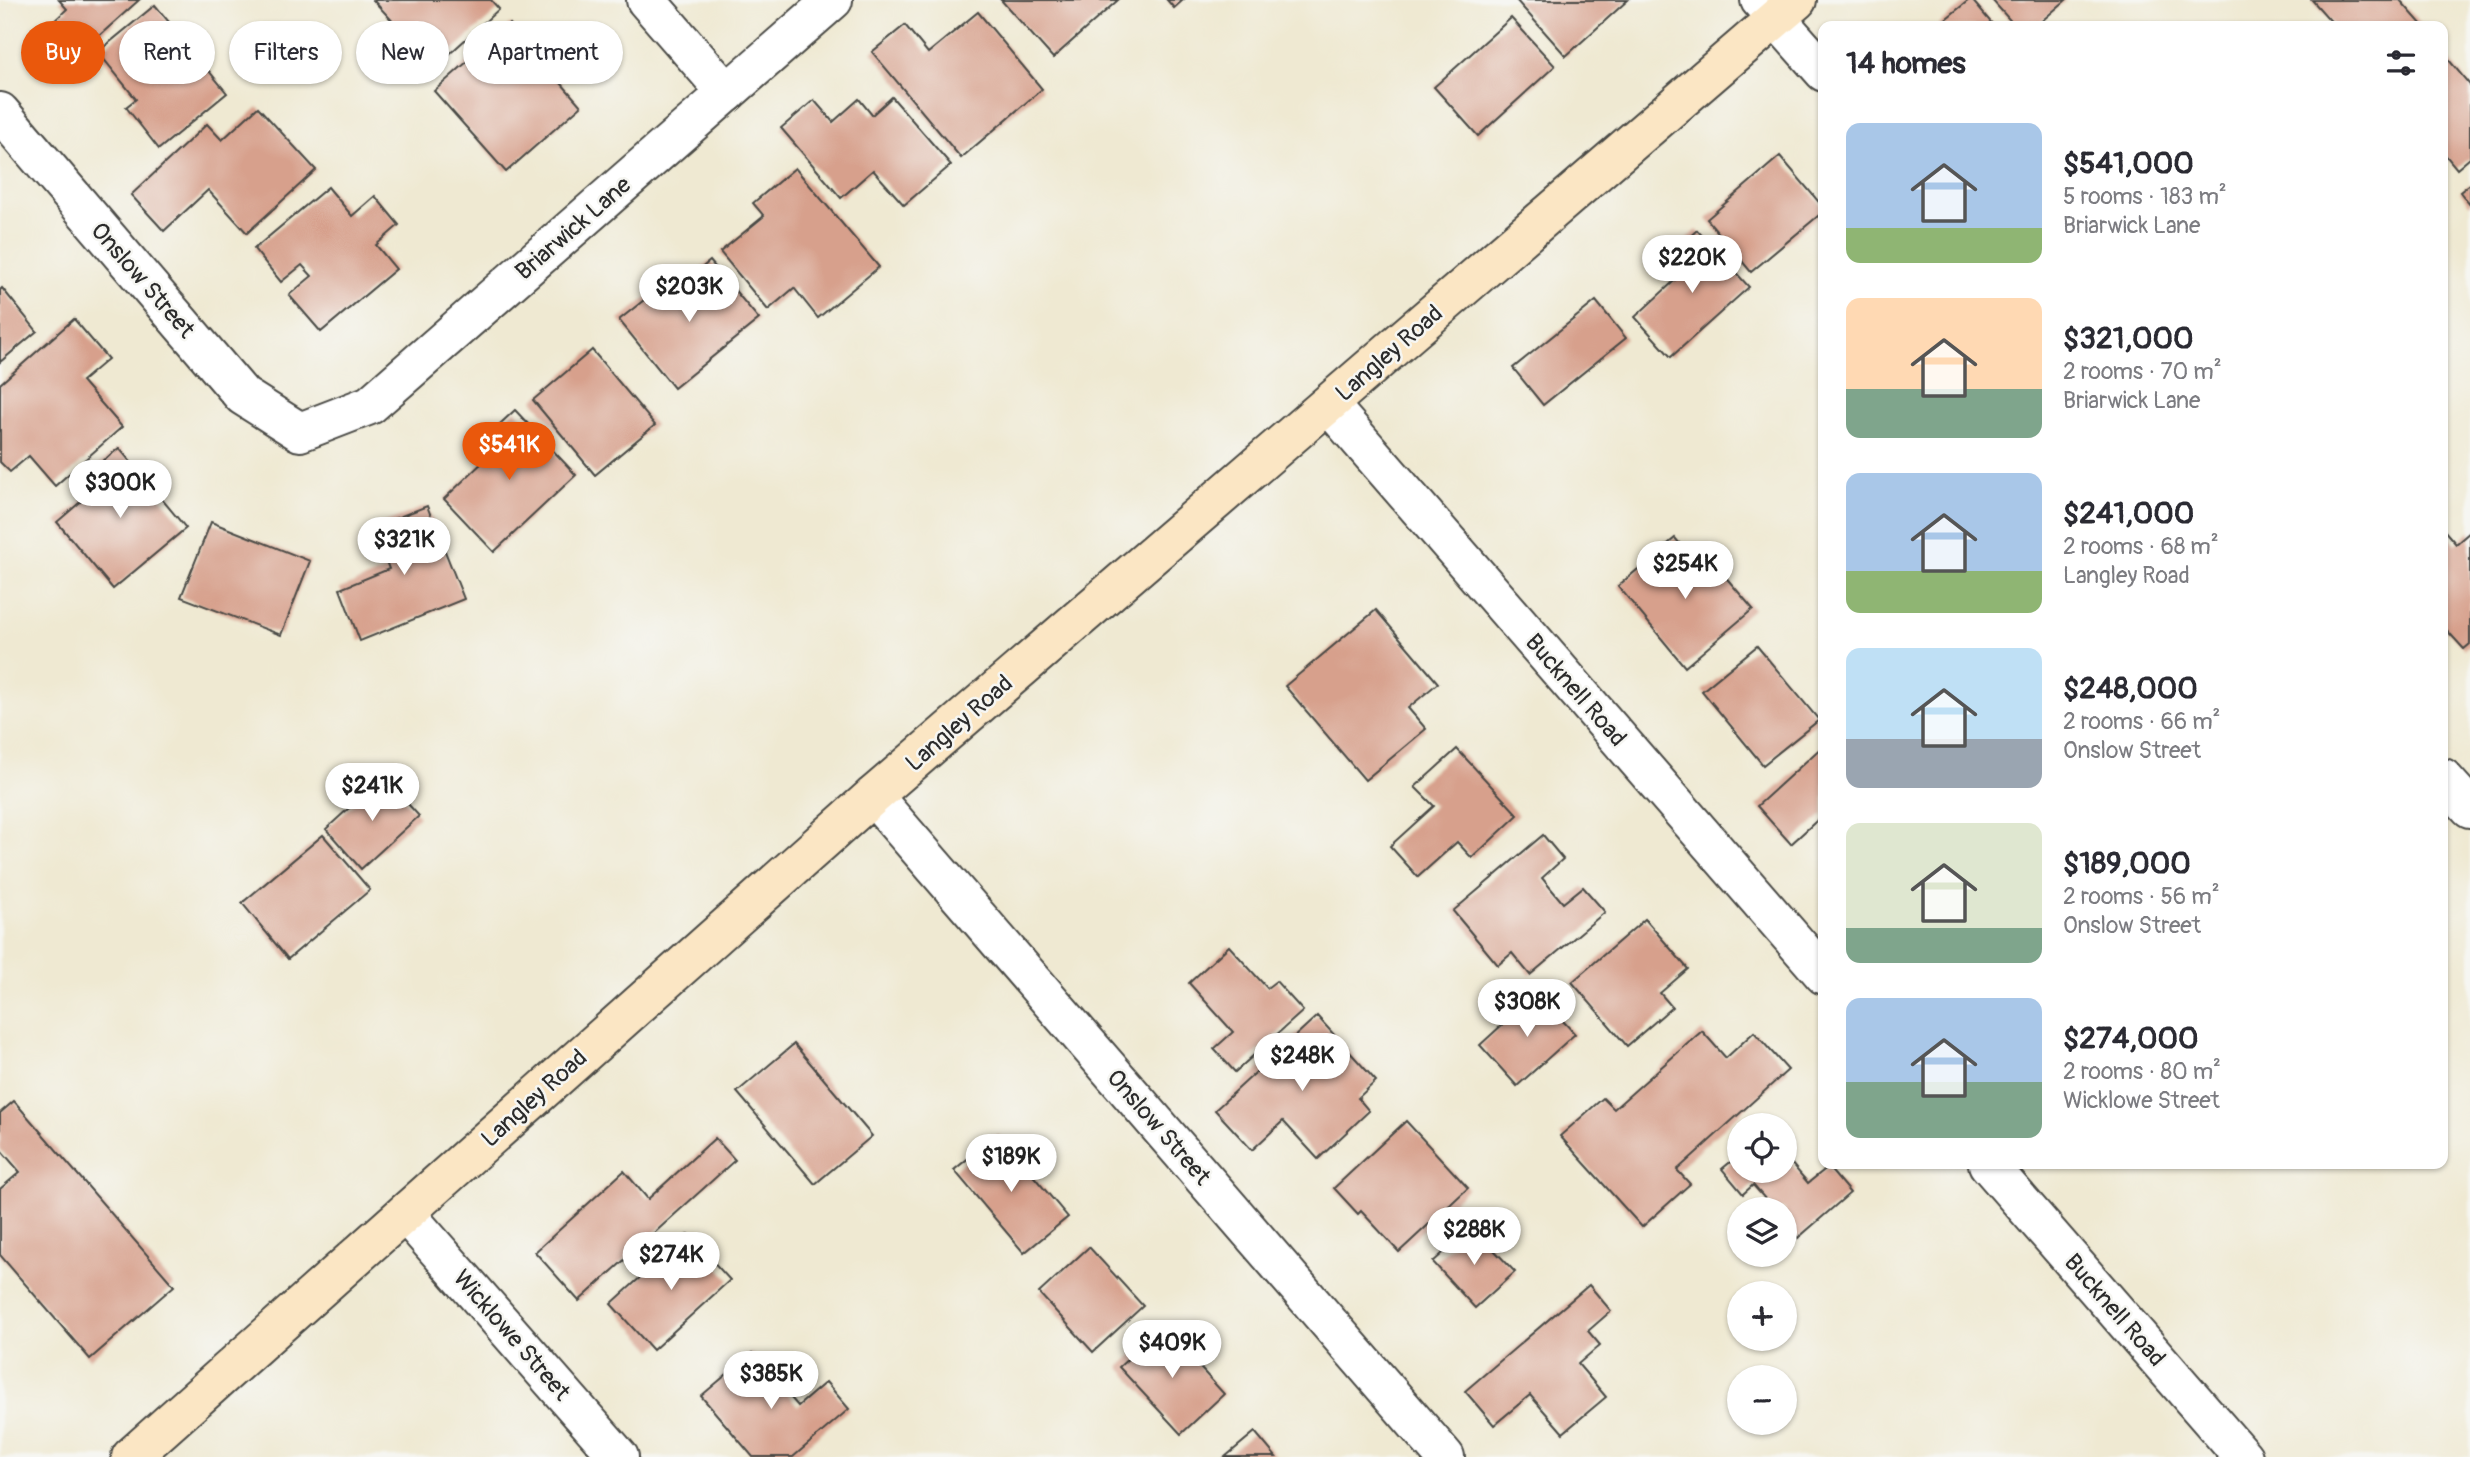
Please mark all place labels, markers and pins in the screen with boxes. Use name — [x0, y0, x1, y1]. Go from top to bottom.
pin: $220K — [1643, 236, 1741, 295]
pin: $203K — [640, 264, 738, 324]
pin: $541K — [460, 422, 558, 482]
pin: $300K — [71, 461, 169, 520]
pin: $321K — [355, 518, 453, 577]
pin: $254K — [1636, 542, 1734, 601]
pin: $241K — [323, 764, 421, 823]
pin: $308K — [1478, 979, 1576, 1039]
pin: $248K — [1253, 1034, 1351, 1093]
pin: $189K — [962, 1134, 1060, 1194]
pin: $288K — [1425, 1208, 1523, 1267]
pin: $274K — [622, 1232, 720, 1292]
pin: $409K — [1123, 1320, 1221, 1380]
pin: $385K — [722, 1352, 820, 1411]

